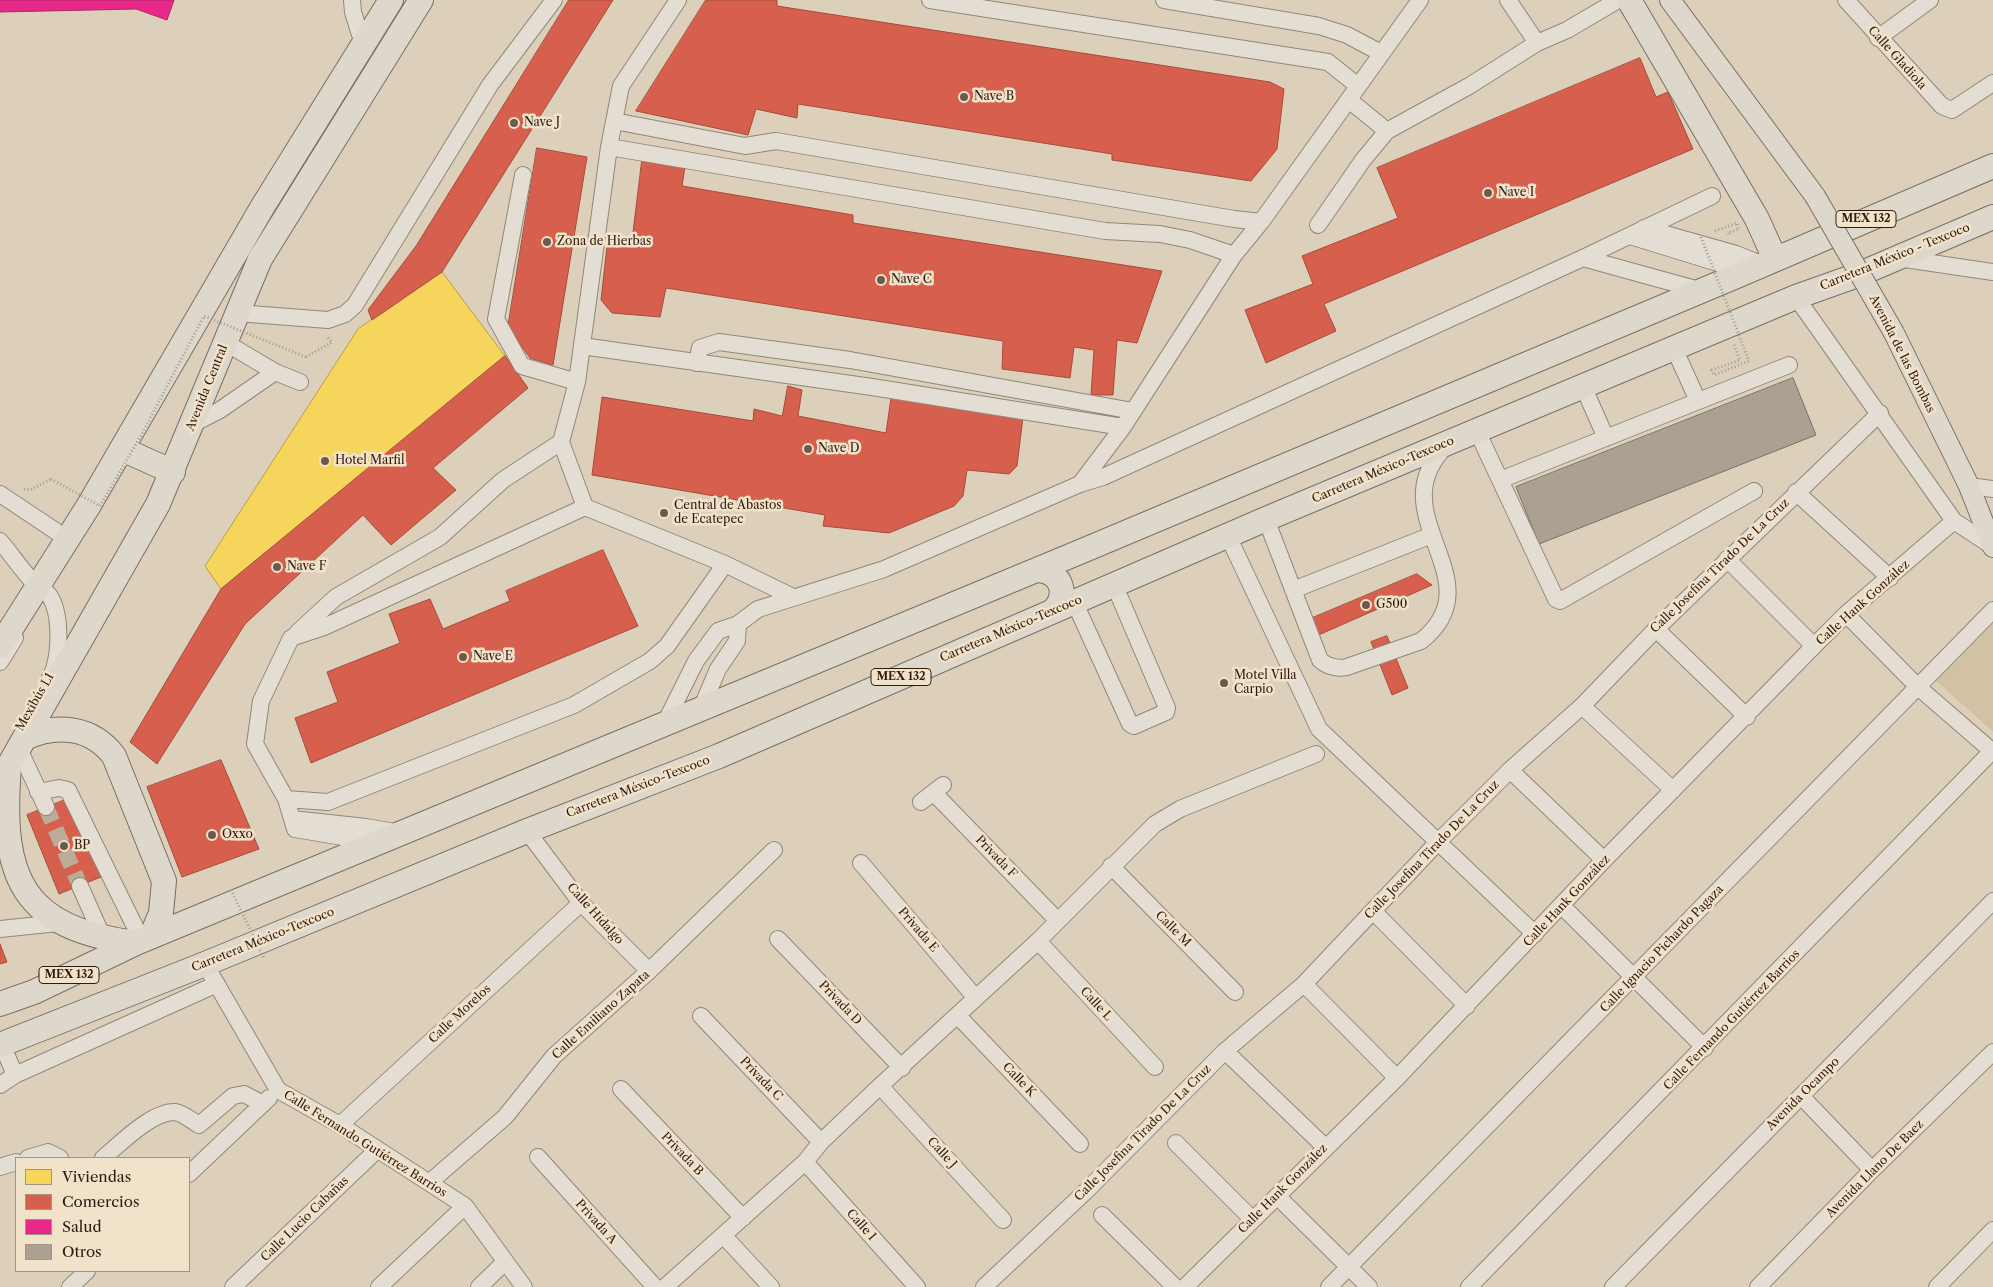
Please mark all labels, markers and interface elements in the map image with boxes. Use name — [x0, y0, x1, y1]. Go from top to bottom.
street label: Calle Gladiola — [1865, 23, 1929, 93]
place label: Nave B — [974, 90, 1014, 104]
marker: Nave B — [958, 91, 970, 103]
place label: Nave J — [524, 116, 560, 130]
marker: Nave J — [508, 117, 520, 129]
place label: Nave I — [1498, 186, 1534, 200]
marker: Nave I — [1482, 187, 1494, 199]
road number: MEX 132 — [1836, 210, 1896, 228]
street label: Carretera México - Texcoco — [1818, 220, 1972, 294]
place label: Zona de Hierbas — [557, 235, 651, 249]
marker: Zona de Hierbas — [541, 236, 553, 248]
place label: Nave C — [891, 273, 932, 287]
marker: Nave C — [875, 274, 887, 286]
street label: Avenida de las Bombas — [1866, 293, 1938, 415]
street label: Avenida Central — [183, 343, 231, 433]
street label: Carretera México-Texcoco — [1310, 434, 1456, 506]
place label: Nave D — [818, 442, 859, 456]
marker: Nave D — [802, 443, 814, 455]
place label: Hotel Marfil — [335, 454, 405, 468]
marker: Hotel Marfil — [319, 455, 331, 467]
street label: Calle Josefina Tirado De La Cruz — [1648, 496, 1792, 636]
place label: Central de Abastos de Ecatepec — [674, 499, 781, 527]
marker: Central de Abastos de Ecatepec — [658, 507, 670, 519]
street label: Calle Hank González — [1813, 557, 1913, 649]
place label: Nave F — [287, 560, 326, 574]
marker: Nave F — [271, 561, 283, 573]
street label: Carretera México-Texcoco — [938, 593, 1084, 665]
place label: G500 — [1376, 598, 1407, 612]
marker: G500 — [1360, 599, 1372, 611]
place label: Nave E — [473, 650, 513, 664]
marker: Nave E — [457, 651, 469, 663]
road number: MEX 132 — [871, 669, 931, 686]
place label: Motel Villa Carpio — [1234, 669, 1297, 697]
street label: Mexibús L1 — [13, 670, 57, 734]
marker: Motel Villa Carpio — [1218, 677, 1230, 689]
street label: Carretera México-Texcoco — [564, 753, 712, 821]
street label: Calle Josefina Tirado De La Cruz — [1362, 778, 1502, 922]
place label: Oxxo — [222, 828, 253, 842]
marker: Oxxo — [206, 829, 218, 841]
street label: Privada F — [972, 833, 1020, 881]
place label: BP — [74, 839, 90, 853]
marker: BP — [58, 840, 70, 852]
street label: Calle Hank González — [1521, 852, 1613, 950]
street label: Calle Hidalgo — [564, 880, 626, 948]
street label: Calle Ignacio Pichardo Pagaza — [1597, 882, 1727, 1016]
street label: Carretera México-Texcoco — [189, 905, 337, 975]
street label: Privada E — [895, 905, 941, 955]
street label: Calle M — [1152, 908, 1194, 950]
street label: Calle Fernando Gutiérrez Barrios — [1661, 947, 1803, 1093]
road number: MEX 132 — [39, 966, 99, 984]
street label: Calle Emiliano Zapata — [549, 967, 653, 1063]
street label: Privada D — [816, 978, 864, 1028]
street label: Calle Morelos — [426, 982, 494, 1046]
street label: Calle L — [1077, 984, 1115, 1024]
street label: Privada C — [737, 1054, 785, 1104]
street label: Avenida Ocampo — [1763, 1054, 1843, 1134]
street label: Calle K — [999, 1060, 1039, 1100]
street label: Calle Josefina Tirado De La Cruz — [1072, 1062, 1214, 1204]
street label: Calle Fernando Gutiérrez Barrios — [281, 1088, 449, 1200]
street label: Avenida Llano De Baez — [1823, 1117, 1927, 1221]
street label: Privada B — [658, 1130, 706, 1178]
street label: Calle J — [924, 1135, 960, 1171]
street label: Calle Hank González — [1235, 1141, 1331, 1237]
legend — [15, 1157, 190, 1272]
text: Viviendas — [62, 1167, 131, 1186]
street label: Calle Lucio Cabañas — [258, 1173, 352, 1265]
text: Comercios — [62, 1192, 139, 1211]
street label: Privada A — [572, 1197, 620, 1247]
street label: Calle I — [843, 1206, 879, 1244]
text: Salud — [62, 1217, 102, 1236]
text: Otros — [62, 1242, 102, 1261]

